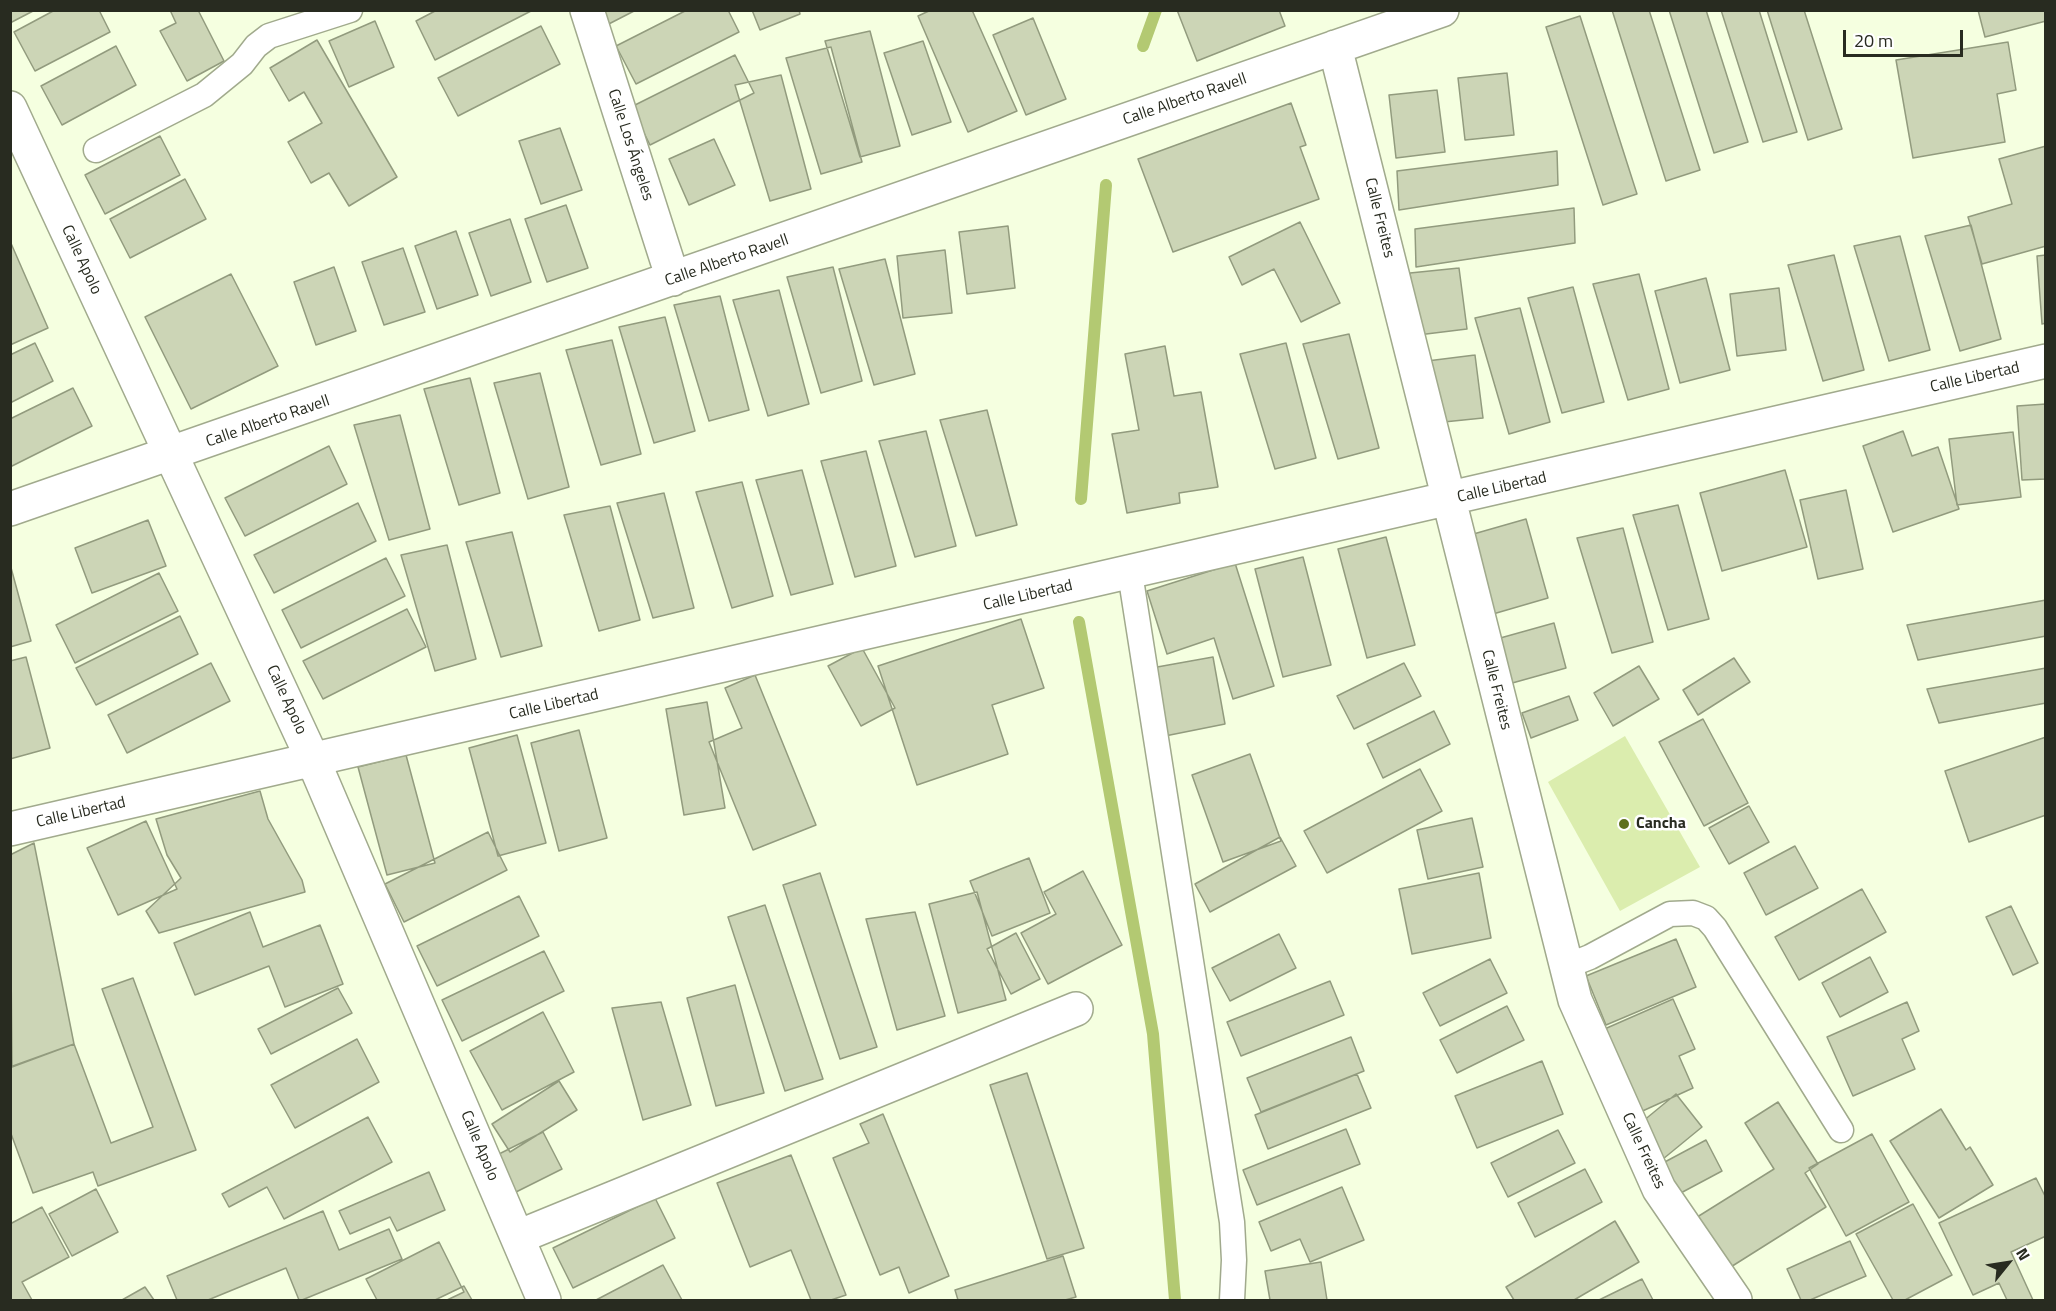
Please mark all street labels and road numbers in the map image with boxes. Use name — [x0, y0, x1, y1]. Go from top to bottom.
street label: Calle Alberto Ravell — [1121, 70, 1249, 130]
street label: Calle Los Ángeles — [603, 87, 657, 203]
street label: Calle Freites — [1360, 176, 1398, 260]
street label: Calle Apolo — [57, 222, 105, 298]
street label: Calle Alberto Ravell — [663, 231, 791, 291]
street label: Calle Libertad — [1929, 358, 2021, 398]
street label: Calle Alberto Ravell — [204, 392, 332, 452]
street label: Calle Libertad — [1456, 468, 1548, 508]
street label: Calle Libertad — [982, 576, 1074, 616]
street label: Calle Freites — [1477, 648, 1515, 732]
street label: Calle Apolo — [262, 662, 310, 738]
street label: Calle Libertad — [508, 685, 600, 725]
street label: Calle Libertad — [35, 793, 127, 833]
street label: Calle Apolo — [456, 1108, 502, 1184]
street label: Calle Freites — [1617, 1110, 1669, 1192]

